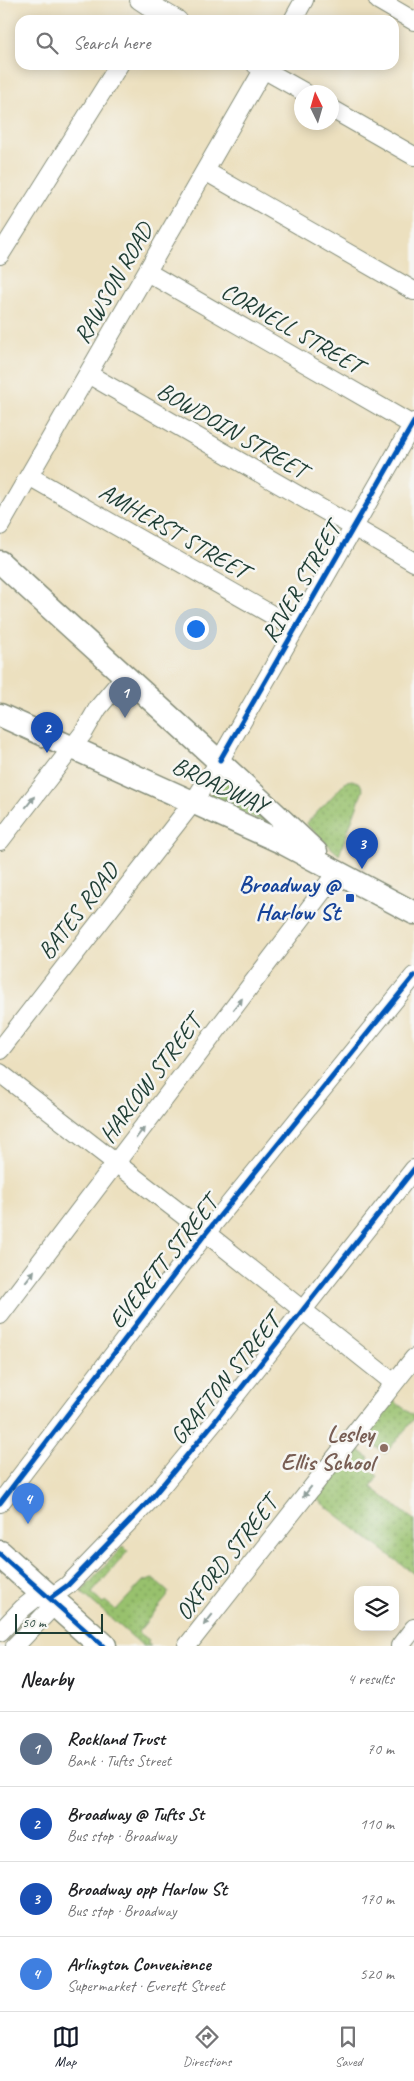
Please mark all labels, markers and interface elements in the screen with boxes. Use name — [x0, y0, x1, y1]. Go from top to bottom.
search box — [15, 15, 399, 70]
icon: search — [33, 29, 61, 57]
text: Search here — [73, 31, 150, 55]
north arrow — [294, 85, 339, 130]
street label: RAWSON ROAD — [66, 216, 161, 349]
street label: CORNELL STREET — [216, 275, 373, 384]
street label: BOWDOIN STREET — [152, 375, 318, 488]
street label: AMHERST STREET — [94, 476, 259, 589]
street label: RIVER STREET — [254, 512, 350, 648]
your location — [183, 616, 209, 642]
pin: 1 — [109, 677, 141, 718]
pin: 2 — [31, 712, 63, 753]
street label: BROADWAY — [168, 750, 276, 822]
one-way arrow — [25, 795, 35, 809]
pin: 3 — [346, 828, 378, 869]
street label: BATES ROAD — [31, 855, 126, 965]
place label: Broadway @ Harlow St — [239, 869, 343, 927]
marker: Broadway @ Harlow St — [344, 892, 356, 904]
one-way arrow — [232, 998, 243, 1011]
street label: HARLOW STREET — [92, 1004, 211, 1149]
one-way arrow — [134, 1127, 145, 1140]
street label: EVERETT STREET — [102, 1185, 228, 1334]
one-way arrow — [24, 1270, 35, 1283]
street label: GRAFTON STREET — [163, 1303, 291, 1450]
place label: Lesley Ellis School — [281, 1419, 379, 1477]
marker: Lesley Ellis School — [378, 1442, 390, 1454]
pin: 4 — [12, 1483, 44, 1524]
street label: OXFORD STREET — [168, 1485, 287, 1626]
one-way arrow — [302, 1485, 313, 1498]
map controls — [354, 1586, 399, 1631]
button: layers — [354, 1586, 399, 1631]
scale bar — [15, 1611, 102, 1634]
text: 50 m — [22, 1614, 46, 1631]
one-way arrow — [202, 1614, 213, 1627]
text: Nearby — [20, 1666, 73, 1692]
text: 4 results — [347, 1669, 394, 1689]
text: Rockland Trust — [67, 1727, 165, 1751]
text: 1 — [32, 1739, 40, 1759]
text: 70 m — [367, 1739, 394, 1759]
text: Bank · Tufts Street — [67, 1751, 171, 1771]
text: Broadway @ Tufts St — [67, 1802, 204, 1826]
text: 2 — [32, 1814, 40, 1834]
text: 110 m — [360, 1814, 394, 1834]
text: Bus stop · Broadway — [67, 1826, 176, 1846]
text: Broadway opp Harlow St — [67, 1877, 227, 1901]
text: 3 — [32, 1889, 40, 1909]
text: 170 m — [360, 1889, 394, 1909]
text: Bus stop · Broadway — [67, 1901, 176, 1921]
text: Arlington Convenience — [67, 1952, 211, 1976]
text: 4 — [32, 1964, 40, 1984]
text: 520 m — [360, 1964, 394, 1984]
text: Supermarket · Everett Street — [67, 1976, 225, 1996]
tab: Map — [52, 2023, 80, 2070]
tab: Directions — [183, 2023, 231, 2070]
tab: Saved — [334, 2023, 362, 2070]

